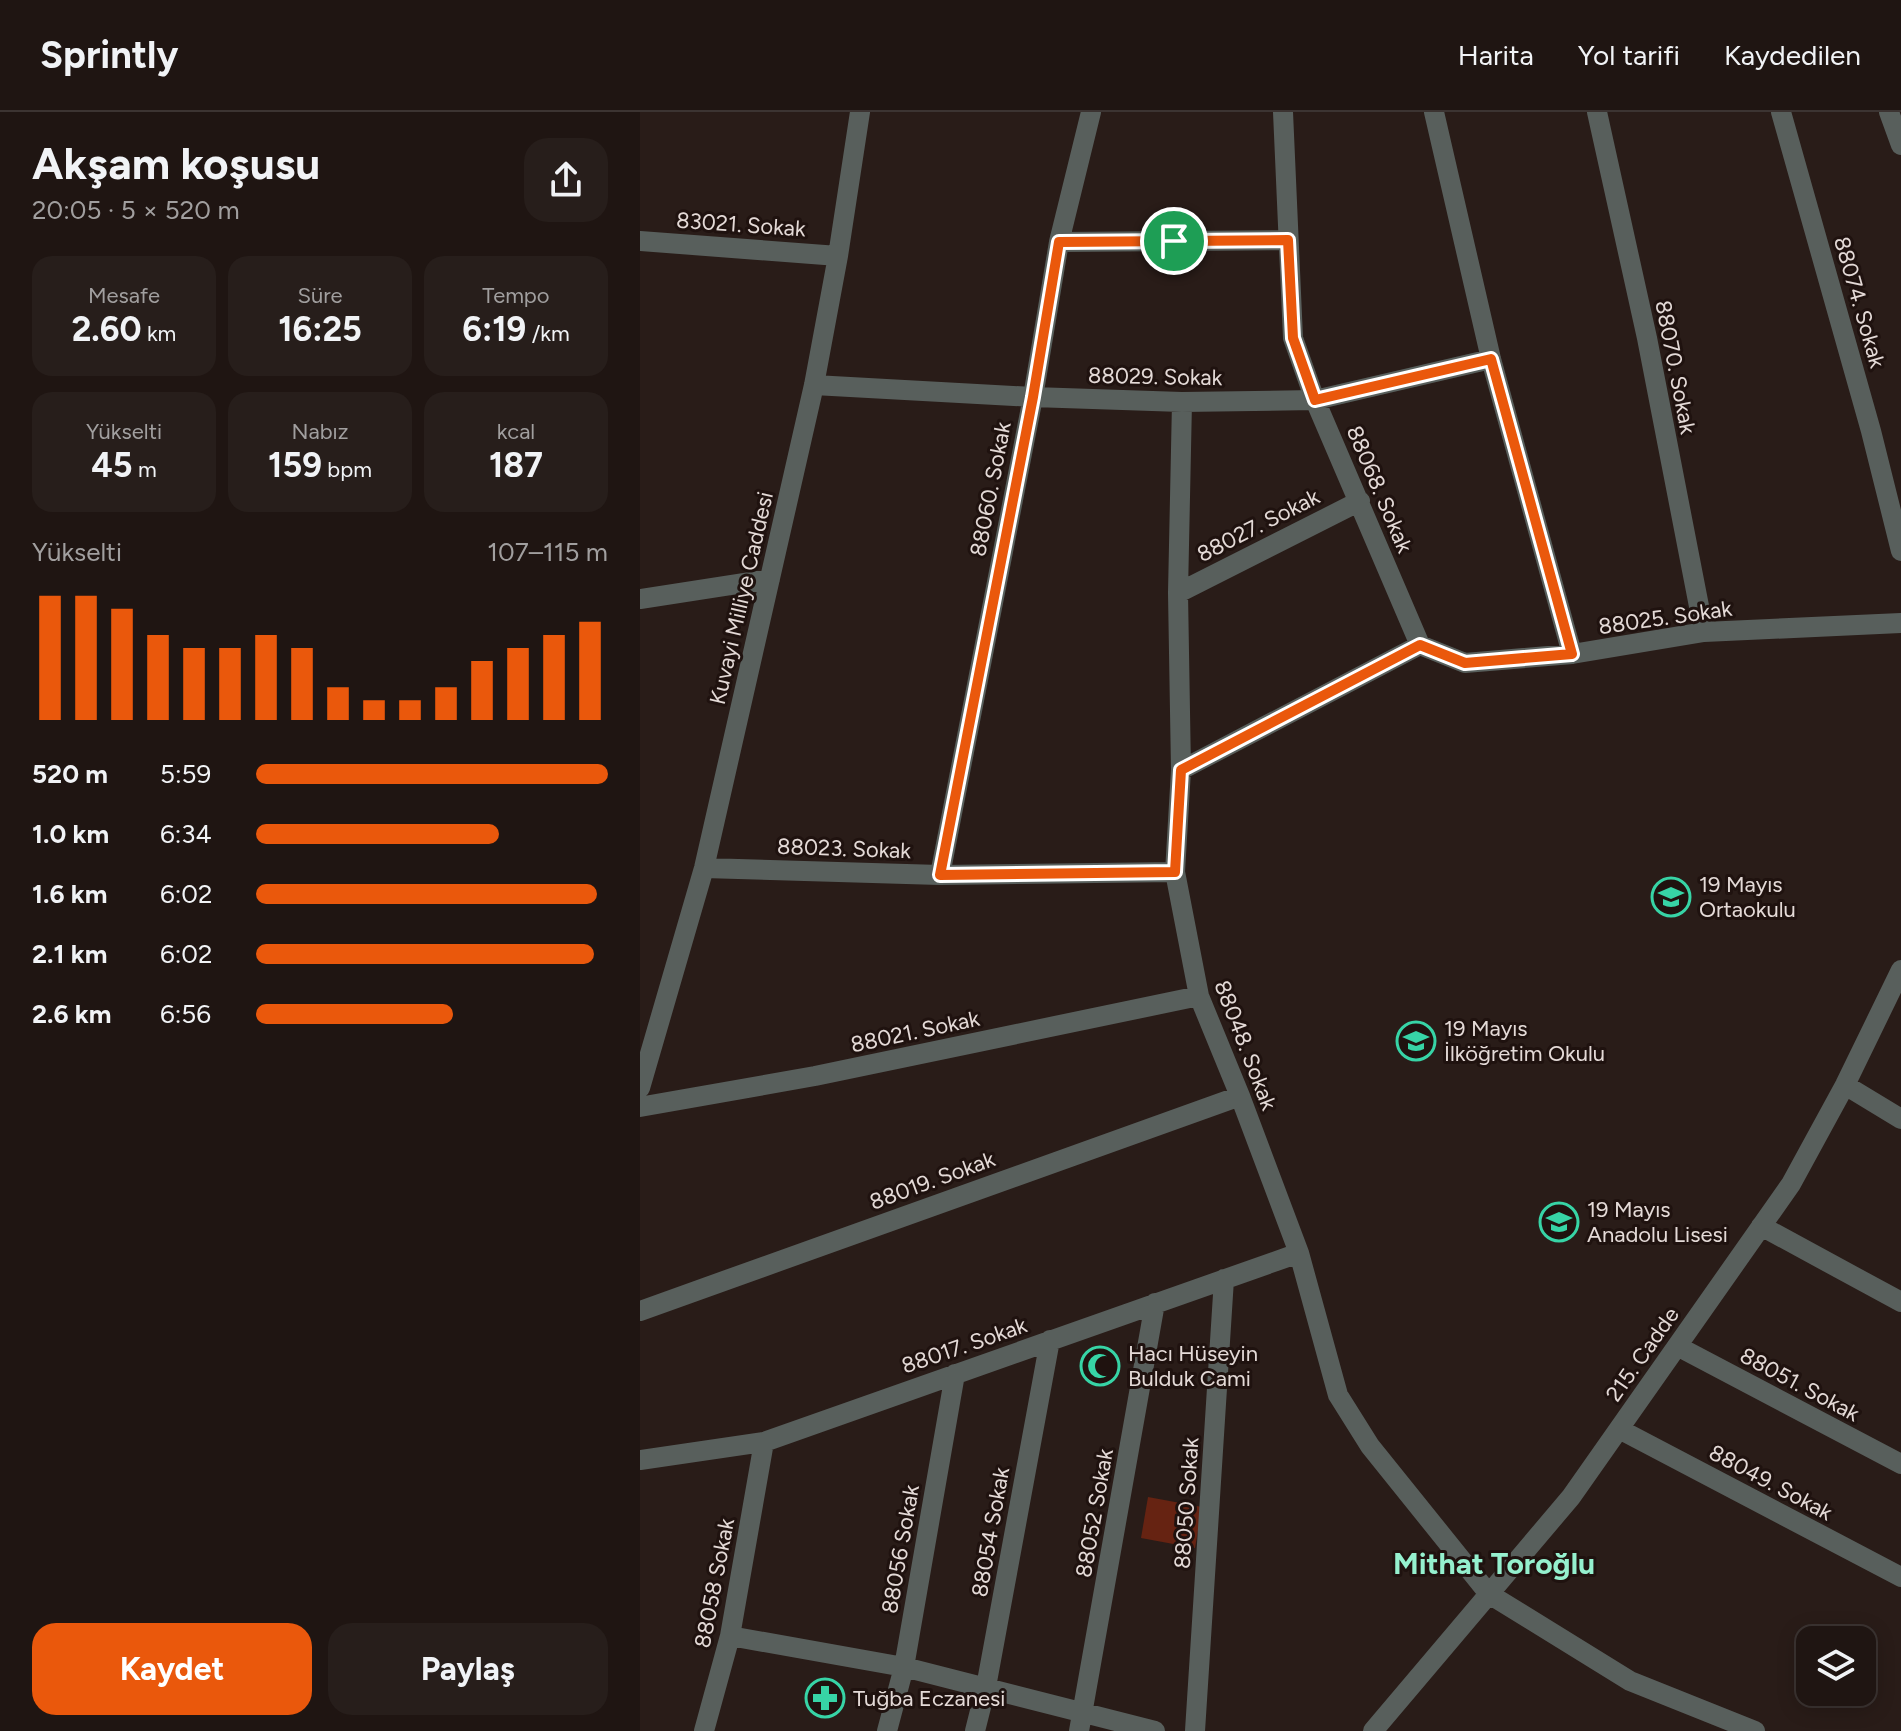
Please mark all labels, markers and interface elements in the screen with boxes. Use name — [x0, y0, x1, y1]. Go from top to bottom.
text: Sprintly — [40, 32, 178, 78]
text: Harita — [1458, 38, 1534, 72]
text: Yol tarifi — [1578, 38, 1680, 72]
text: Kaydedilen — [1724, 38, 1861, 72]
text: Akşam koşusu — [32, 137, 320, 190]
button: share — [524, 138, 608, 222]
text: 20:05 · 5 × 520 m — [32, 194, 240, 226]
street label: 83021. Sokak — [675, 207, 807, 243]
pin — [1140, 207, 1208, 275]
icon: arrive — [1152, 219, 1196, 263]
street label: 88074. Sokak — [1828, 233, 1891, 371]
text: Mesafe — [88, 282, 160, 309]
text: Süre — [297, 282, 343, 309]
text: Tempo — [482, 282, 550, 309]
street label: 88070. Sokak — [1649, 298, 1702, 437]
text: 2.60 — [72, 309, 142, 350]
text: 16:25 — [278, 309, 362, 350]
text: 6:19 — [462, 309, 526, 350]
text: km — [142, 320, 176, 347]
text: /km — [526, 320, 570, 347]
street label: 88029. Sokak — [1088, 362, 1223, 391]
text: Yükselti — [86, 418, 162, 445]
text: Nabız — [291, 418, 349, 445]
text: kcal — [497, 418, 535, 445]
street label: 88060. Sokak — [964, 419, 1017, 559]
street label: 88068. Sokak — [1341, 421, 1419, 557]
text: 45 — [91, 445, 133, 486]
text: 159 — [268, 445, 322, 486]
text: 187 — [489, 445, 543, 486]
text: m — [133, 456, 157, 483]
text: bpm — [322, 456, 372, 483]
street label: 88027. Sokak — [1192, 483, 1324, 568]
street label: Kuvayi Milliye Caddesi — [704, 489, 779, 707]
text: Yükselti — [32, 536, 122, 568]
text: 107–115 m — [487, 536, 608, 568]
street label: 88025. Sokak — [1597, 595, 1734, 640]
text: 520 m — [32, 758, 108, 790]
text: 5:59 — [160, 758, 211, 790]
text: 1.0 km — [32, 818, 109, 850]
text: 6:34 — [160, 818, 212, 850]
street label: 88023. Sokak — [777, 833, 912, 864]
place label: 19 Mayıs Ortaokulu — [1699, 871, 1796, 923]
school or university icon: 19 Mayıs Ortaokulu — [1650, 876, 1692, 918]
text: 1.6 km — [32, 878, 107, 910]
text: 6:02 — [160, 878, 213, 910]
text: 2.1 km — [32, 938, 107, 970]
text: 6:02 — [160, 938, 213, 970]
street label: 88048. Sokak — [1208, 976, 1283, 1114]
text: 2.6 km — [32, 998, 111, 1030]
text: 6:56 — [160, 998, 211, 1030]
street label: 88021. Sokak — [848, 1005, 982, 1058]
place label: 19 Mayıs İlköğretim Okulu — [1444, 1015, 1605, 1067]
school or university icon: 19 Mayıs İlköğretim Okulu — [1395, 1020, 1437, 1062]
street label: 88019. Sokak — [866, 1145, 999, 1216]
place label: 19 Mayıs Anadolu Lisesi — [1587, 1196, 1728, 1248]
school or university icon: 19 Mayıs Anadolu Lisesi — [1538, 1201, 1580, 1243]
street label: 215. Cadde — [1600, 1302, 1685, 1407]
street label: 88017. Sokak — [898, 1311, 1031, 1380]
place label: Hacı Hüseyin Bulduk Cami — [1128, 1340, 1258, 1392]
street label: 88051. Sokak — [1735, 1342, 1864, 1427]
mosque icon: Hacı Hüseyin Bulduk Cami — [1079, 1345, 1121, 1387]
street label: 88050 Sokak — [1168, 1436, 1205, 1570]
street label: 88049. Sokak — [1704, 1439, 1837, 1526]
street label: 88052 Sokak — [1070, 1446, 1119, 1579]
street label: 88054 Sokak — [966, 1465, 1015, 1599]
street label: 88056 Sokak — [876, 1482, 925, 1616]
street label: 88058 Sokak — [689, 1516, 740, 1650]
district label: Mithat Toroğlu — [1393, 1545, 1595, 1582]
button: Kaydet — [32, 1623, 312, 1715]
button: Paylaş — [328, 1623, 608, 1715]
map controls — [1796, 1626, 1876, 1706]
button: layers — [1796, 1626, 1876, 1706]
pharmacy icon: Tuğba Eczanesi — [804, 1677, 846, 1719]
place label: Tuğba Eczanesi — [853, 1685, 1005, 1712]

